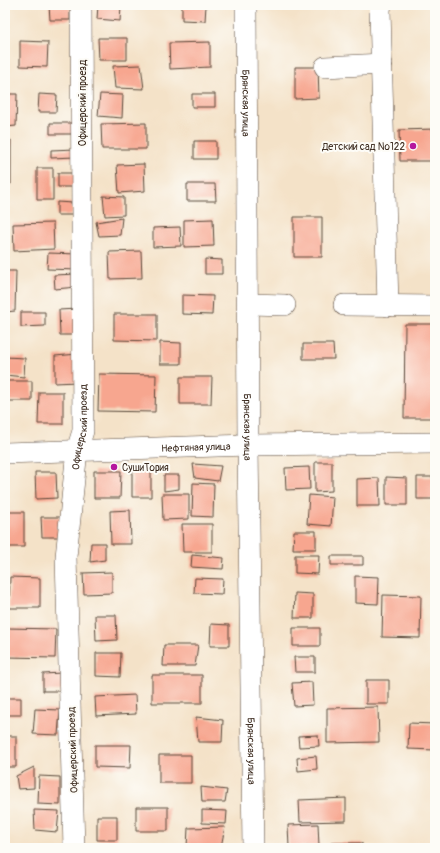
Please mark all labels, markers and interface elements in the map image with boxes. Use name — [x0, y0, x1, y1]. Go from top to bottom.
street label: Офицерский проезд — [77, 60, 89, 146]
street label: Брянская улица — [239, 69, 252, 137]
place label: Детский сад №122 — [321, 141, 405, 153]
marker: Детский сад №122 — [408, 141, 418, 151]
street label: Офицерский проезд — [70, 384, 90, 471]
street label: Брянская улица — [241, 393, 253, 461]
street label: Нефтяная улица — [161, 441, 231, 455]
marker: СушиТория — [109, 462, 119, 472]
place label: СушиТория — [122, 462, 169, 474]
street label: Офицерский проезд — [65, 707, 81, 793]
street label: Брянская улица — [244, 717, 257, 785]

